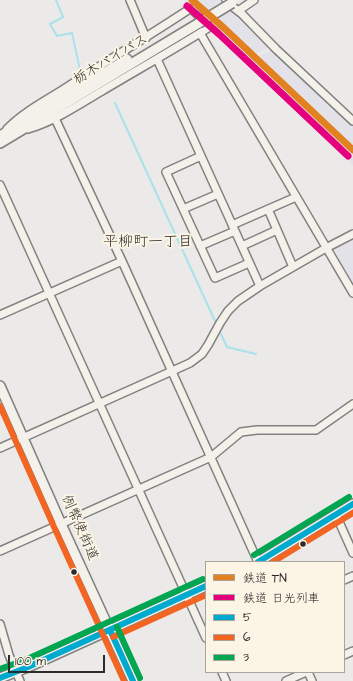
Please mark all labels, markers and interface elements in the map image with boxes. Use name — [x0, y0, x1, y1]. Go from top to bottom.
street label: 栃木バイパス — [71, 31, 151, 89]
district label: 平柳町一丁目 — [103, 234, 193, 252]
street label: 例幣使街道 — [57, 493, 101, 563]
unlabelled marker — [298, 539, 308, 549]
legend — [205, 561, 345, 673]
unlabelled marker — [69, 567, 79, 577]
text: 鉄道 TN — [243, 570, 287, 587]
text: 鉄道 日光列車 — [243, 590, 320, 607]
text: 5 — [243, 609, 252, 626]
text: 6 — [243, 629, 251, 646]
scale bar — [10, 647, 107, 673]
text: 3 — [243, 649, 249, 666]
text: 100 m — [15, 653, 46, 670]

